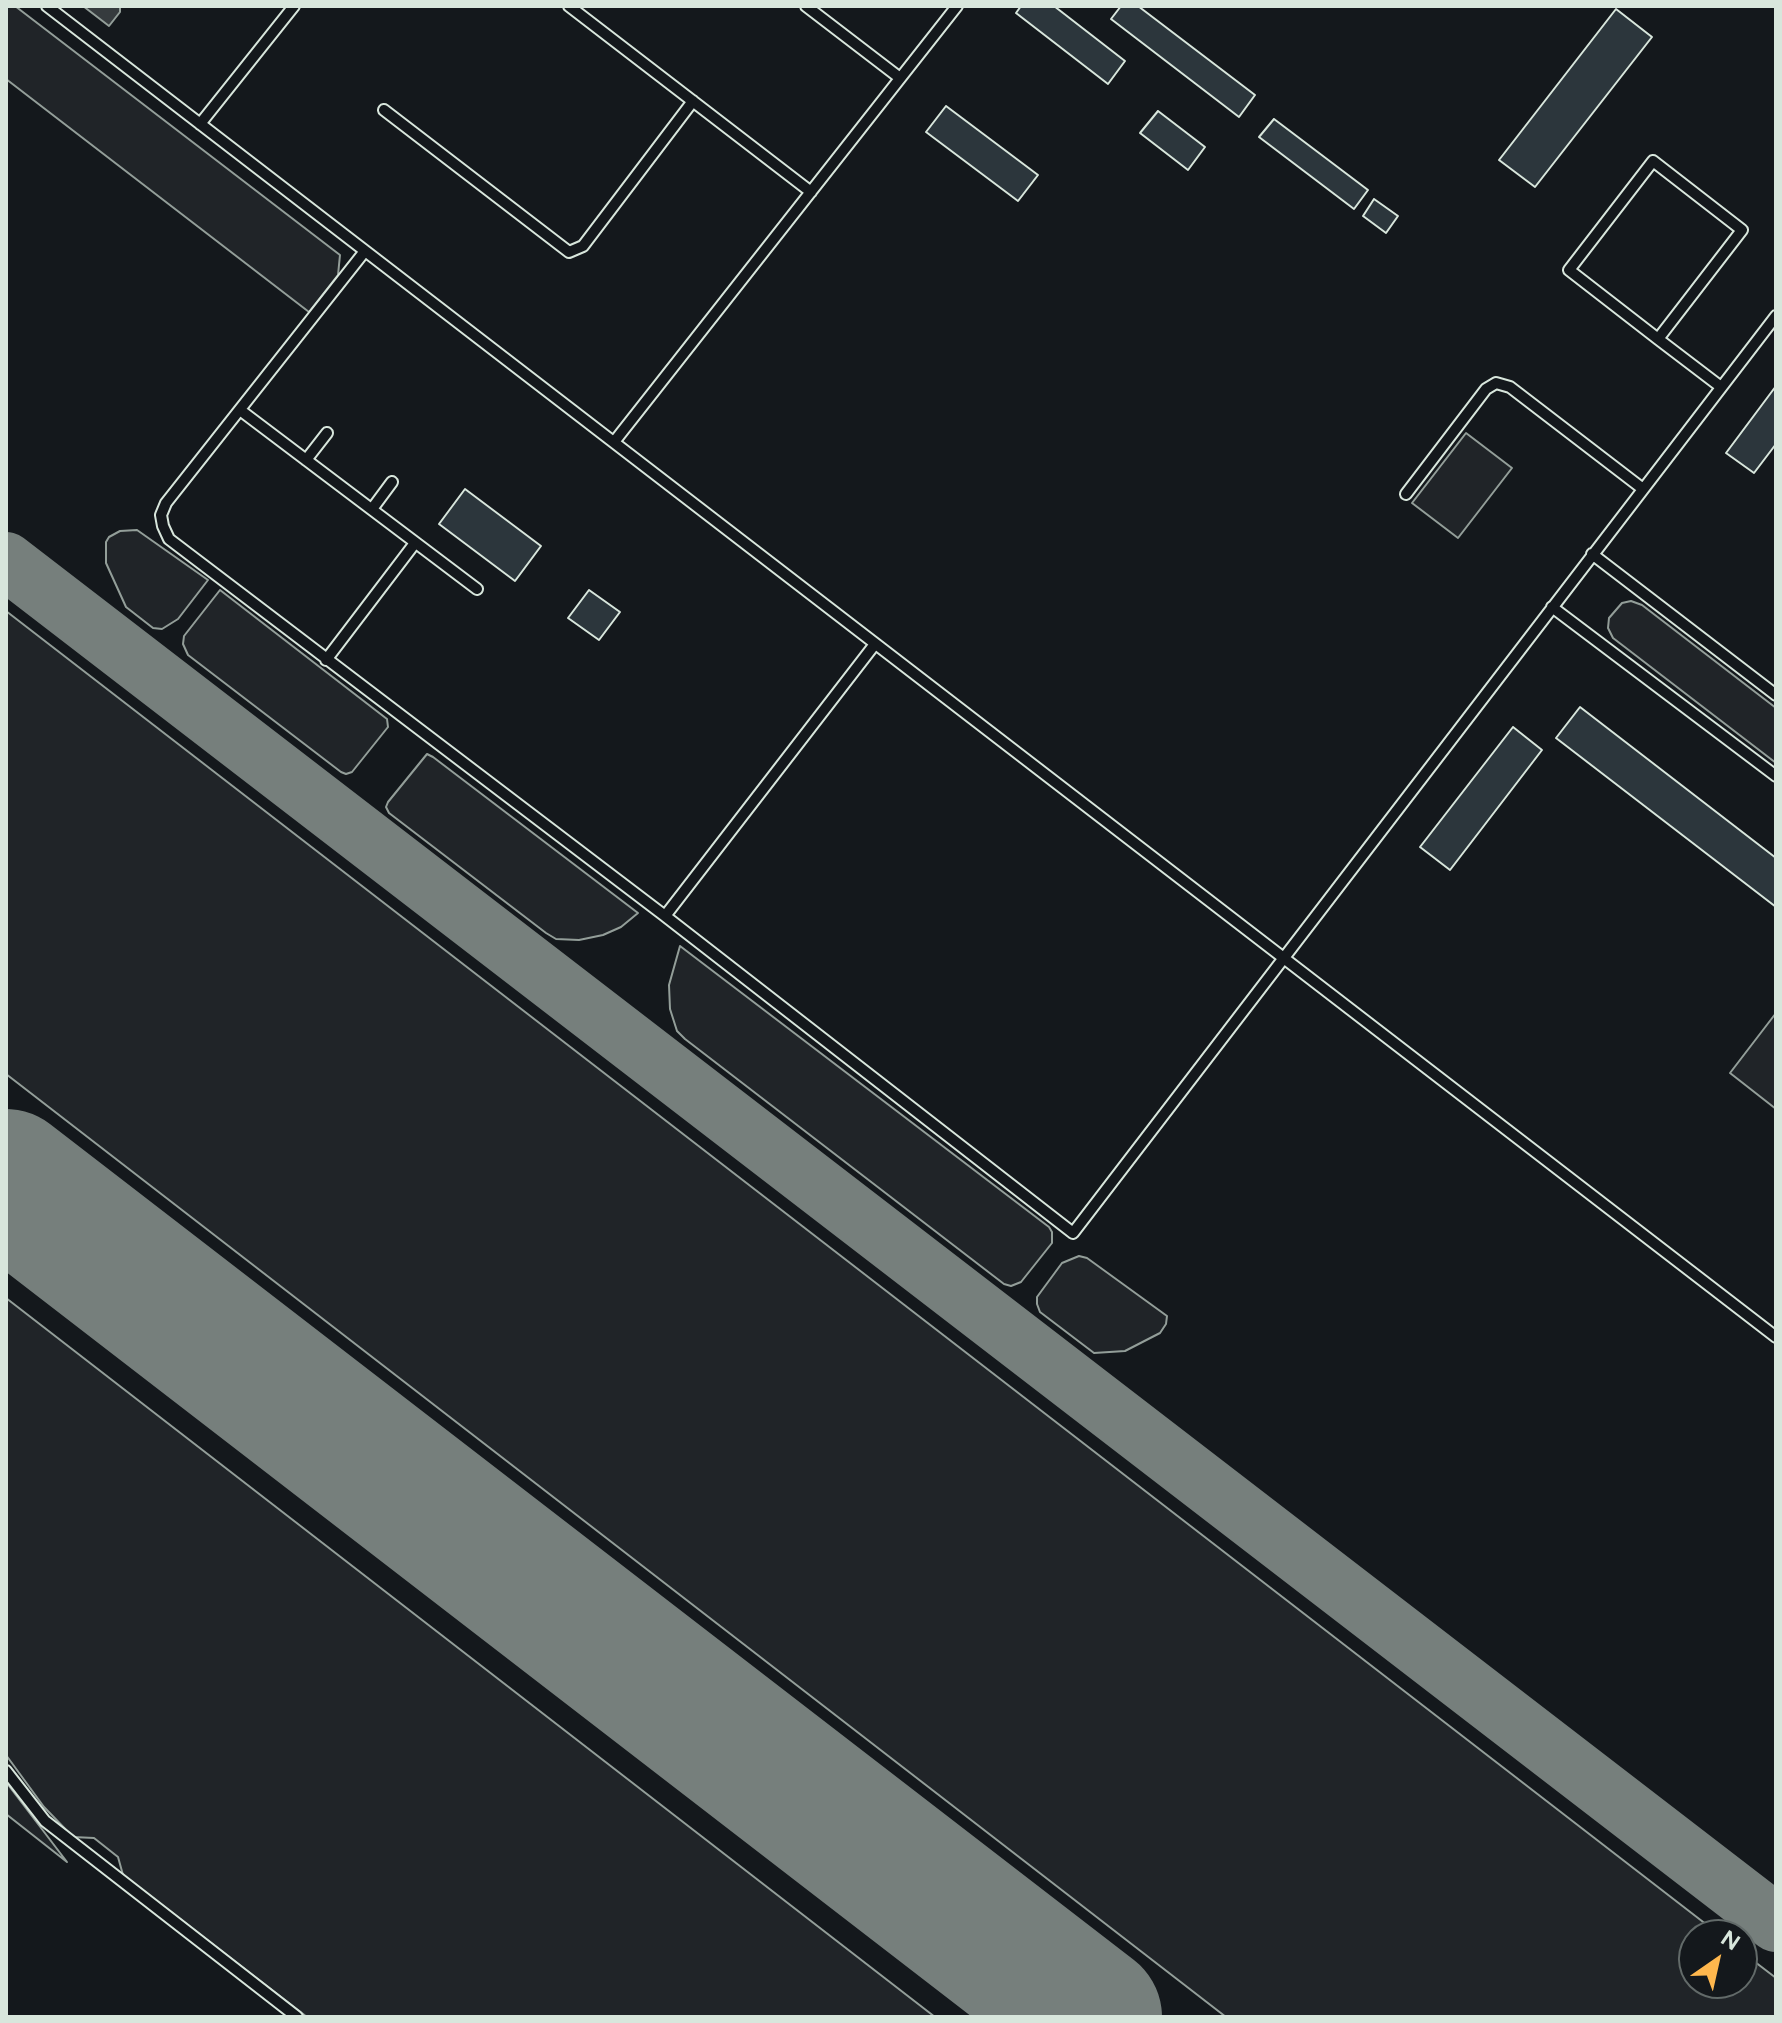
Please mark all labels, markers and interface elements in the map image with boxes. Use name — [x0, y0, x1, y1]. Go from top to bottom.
north arrow — [1678, 1919, 1758, 1999]
text: N — [1716, 1924, 1745, 1956]

